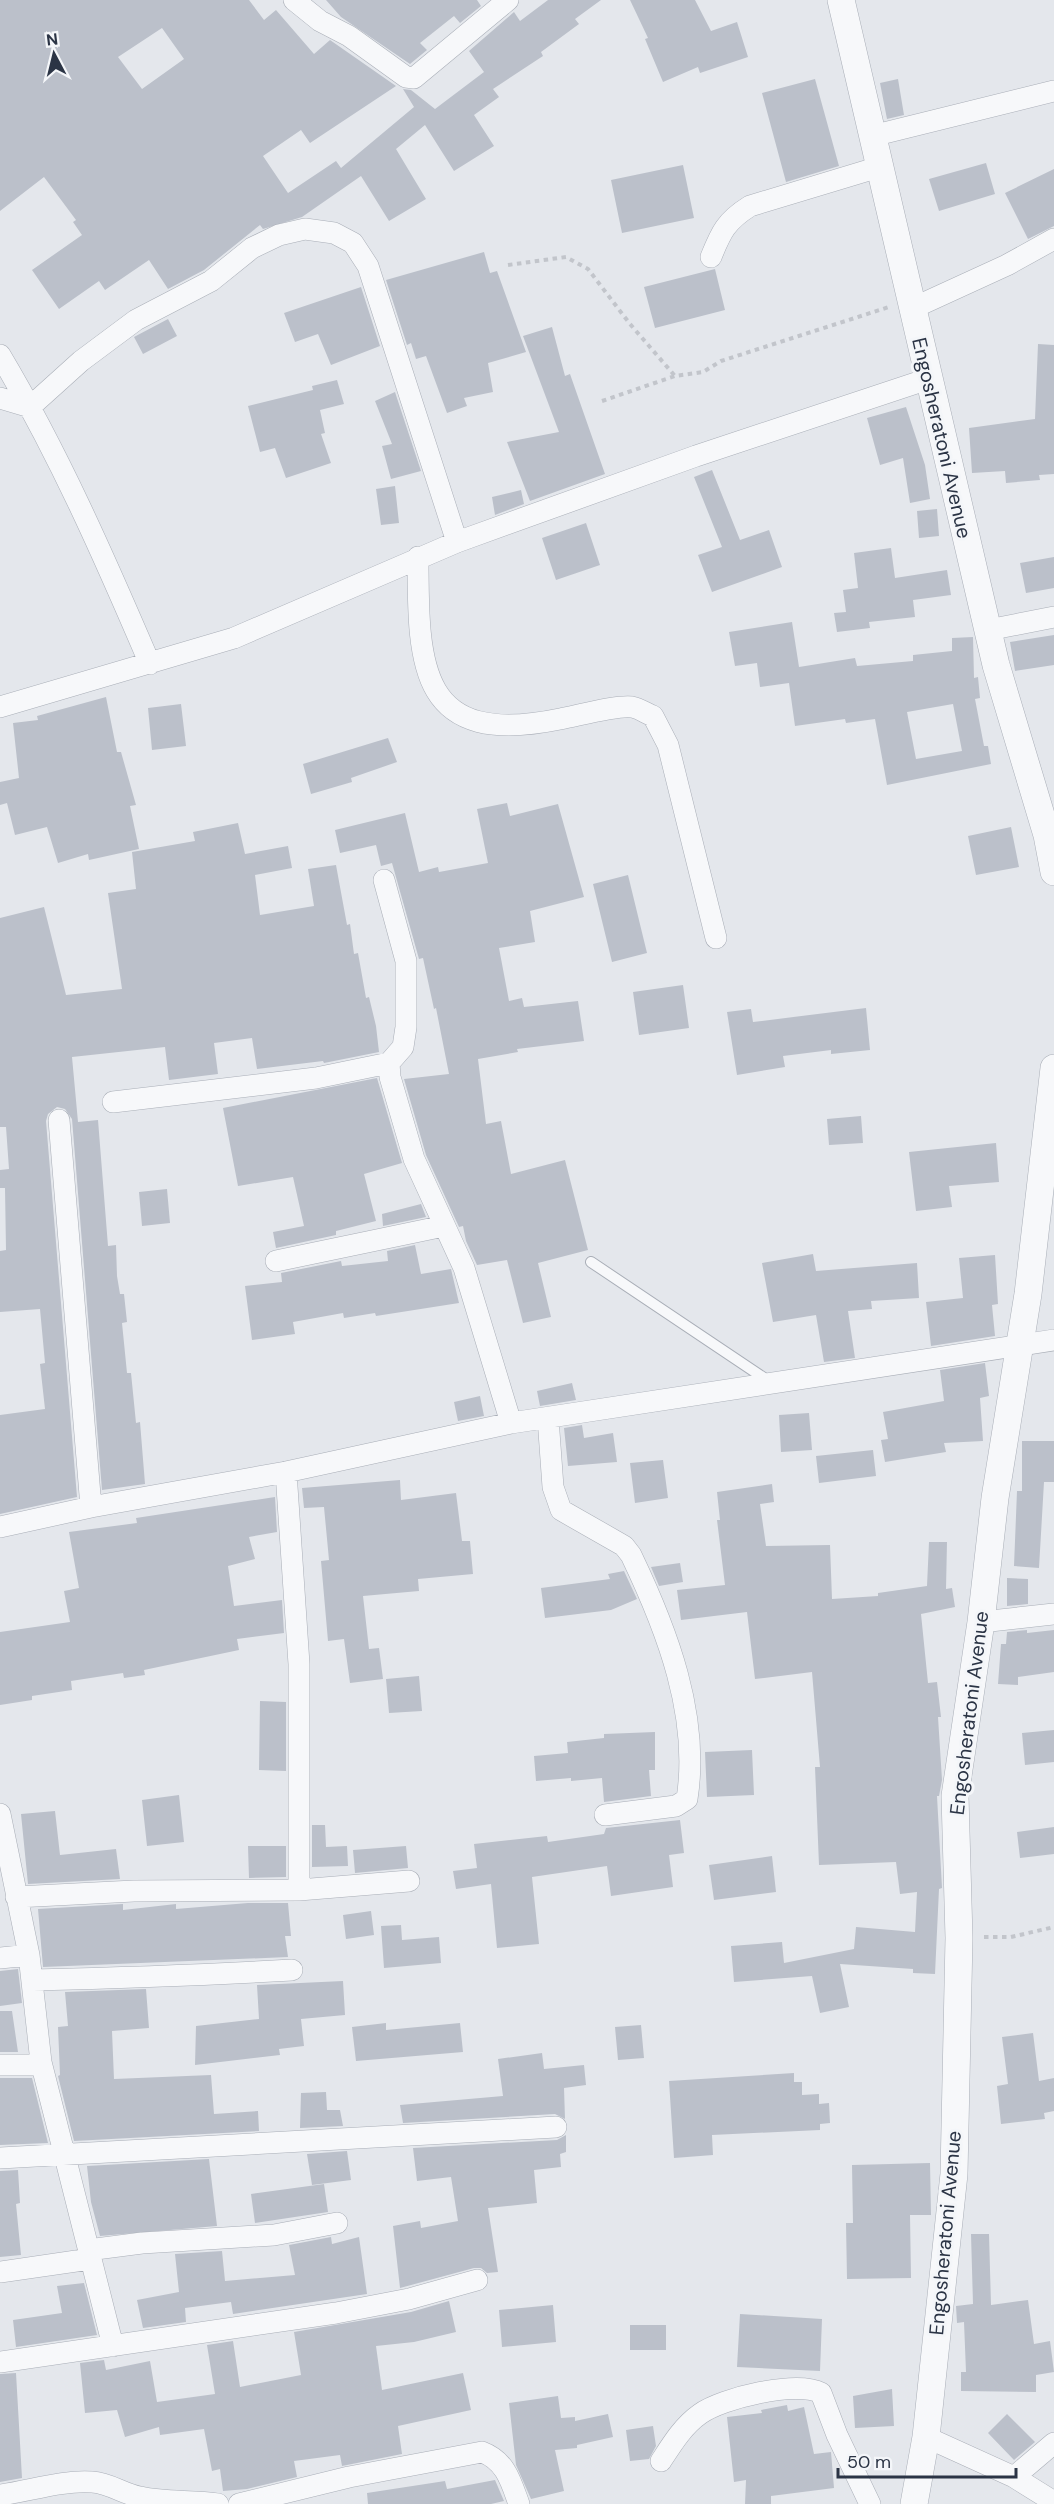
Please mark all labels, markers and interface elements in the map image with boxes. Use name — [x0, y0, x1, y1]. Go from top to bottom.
north arrow — [24, 24, 84, 84]
text: N — [45, 28, 59, 51]
street label: Engosheratoni Avenue — [906, 335, 978, 541]
street label: Engosheratoni Avenue — [944, 1610, 994, 1816]
street label: Engosheratoni Avenue — [923, 2130, 967, 2336]
scale bar — [838, 2441, 1016, 2479]
text: 50 m — [847, 2450, 891, 2474]

